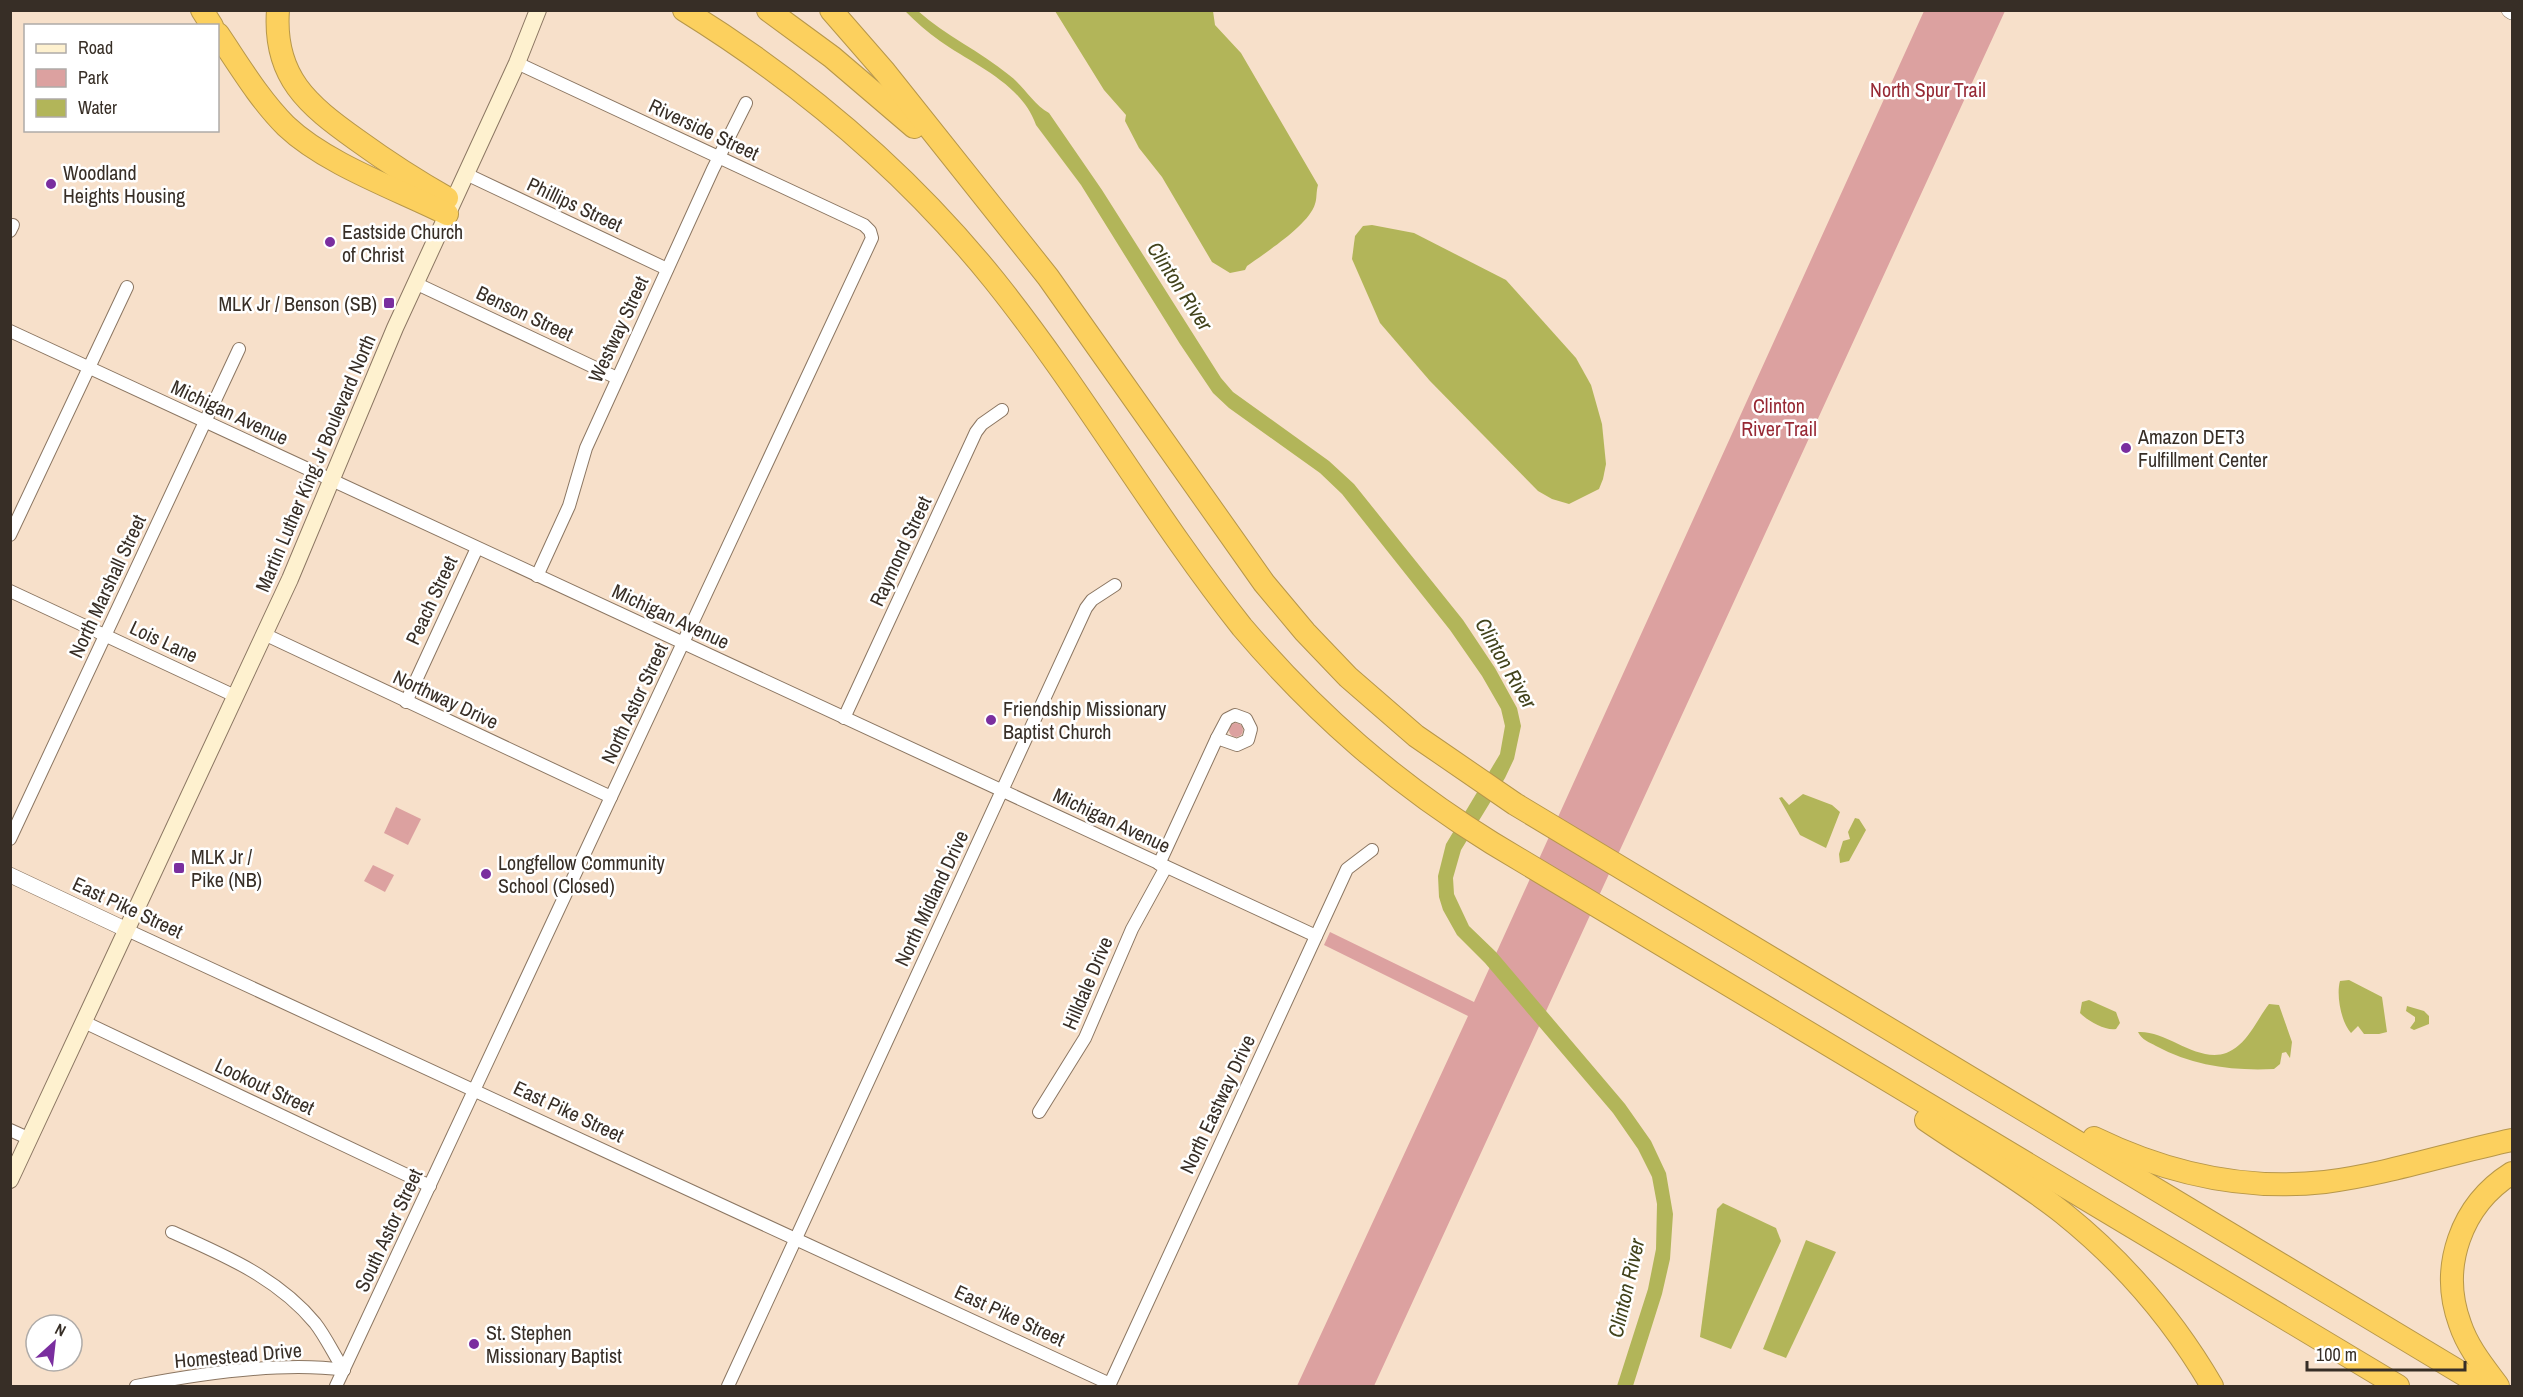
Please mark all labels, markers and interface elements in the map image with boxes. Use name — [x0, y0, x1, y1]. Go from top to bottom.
legend — [24, 24, 219, 132]
text: Road — [78, 35, 113, 60]
text: Park — [78, 65, 109, 90]
park label: North Spur Trail — [1870, 76, 1986, 103]
street label: Riverside Street — [645, 92, 764, 166]
text: Water — [78, 95, 117, 120]
place label: Woodland Heights Housing — [63, 159, 185, 209]
street label: Phillips Street — [523, 170, 627, 238]
marker: Woodland Heights Housing — [44, 177, 58, 191]
place label: Eastside Church of Christ — [342, 218, 463, 268]
marker: Eastside Church of Christ — [323, 235, 337, 249]
water label: Clinton River — [1140, 236, 1220, 337]
street label: Westway Street — [582, 271, 655, 387]
street label: Benson Street — [472, 279, 578, 347]
place label: MLK Jr / Benson (SB) — [218, 290, 377, 317]
marker: MLK Jr / Benson (SB) — [382, 296, 396, 310]
street label: Martin Luther King Jr Boulevard North — [248, 330, 382, 596]
street label: Michigan Avenue — [167, 373, 293, 451]
park label: Clinton River Trail — [1741, 392, 1817, 442]
place label: Amazon DET3 Fulfillment Center — [2137, 423, 2268, 473]
marker: Amazon DET3 Fulfillment Center — [2119, 441, 2133, 455]
street label: Raymond Street — [863, 491, 937, 610]
street label: North Marshall Street — [62, 510, 152, 662]
street label: Peach Street — [399, 551, 463, 649]
street label: Michigan Avenue — [608, 577, 734, 655]
water label: Clinton River — [1468, 612, 1544, 715]
street label: Lois Lane — [126, 614, 202, 668]
street label: North Astor Street — [594, 638, 674, 768]
street label: Northway Drive — [389, 663, 503, 735]
place label: Friendship Missionary Baptist Church — [1003, 695, 1167, 745]
marker: Friendship Missionary Baptist Church — [984, 713, 998, 727]
street label: Michigan Avenue — [1049, 781, 1175, 859]
street label: North Midland Drive — [888, 826, 974, 970]
place label: MLK Jr / Pike (NB) — [191, 843, 262, 893]
place label: Longfellow Community School (Closed) — [498, 849, 666, 899]
marker: MLK Jr / Pike (NB) — [172, 861, 186, 875]
marker: Longfellow Community School (Closed) — [479, 867, 493, 881]
street label: East Pike Street — [69, 870, 188, 944]
street label: Hilldale Drive — [1055, 932, 1119, 1034]
street label: North Eastway Drive — [1173, 1030, 1261, 1178]
street label: Lookout Street — [211, 1051, 319, 1121]
street label: East Pike Street — [510, 1074, 629, 1148]
street label: South Astor Street — [348, 1164, 429, 1296]
water label: Clinton River — [1601, 1235, 1652, 1340]
street label: East Pike Street — [951, 1278, 1070, 1352]
north arrow — [24, 1313, 84, 1373]
text: N — [52, 1318, 70, 1342]
place label: St. Stephen Missionary Baptist — [486, 1319, 622, 1369]
scale bar — [2307, 1334, 2464, 1372]
street label: Homestead Drive — [173, 1336, 303, 1374]
marker: St. Stephen Missionary Baptist — [467, 1337, 481, 1351]
text: 100 m — [2316, 1342, 2357, 1367]

